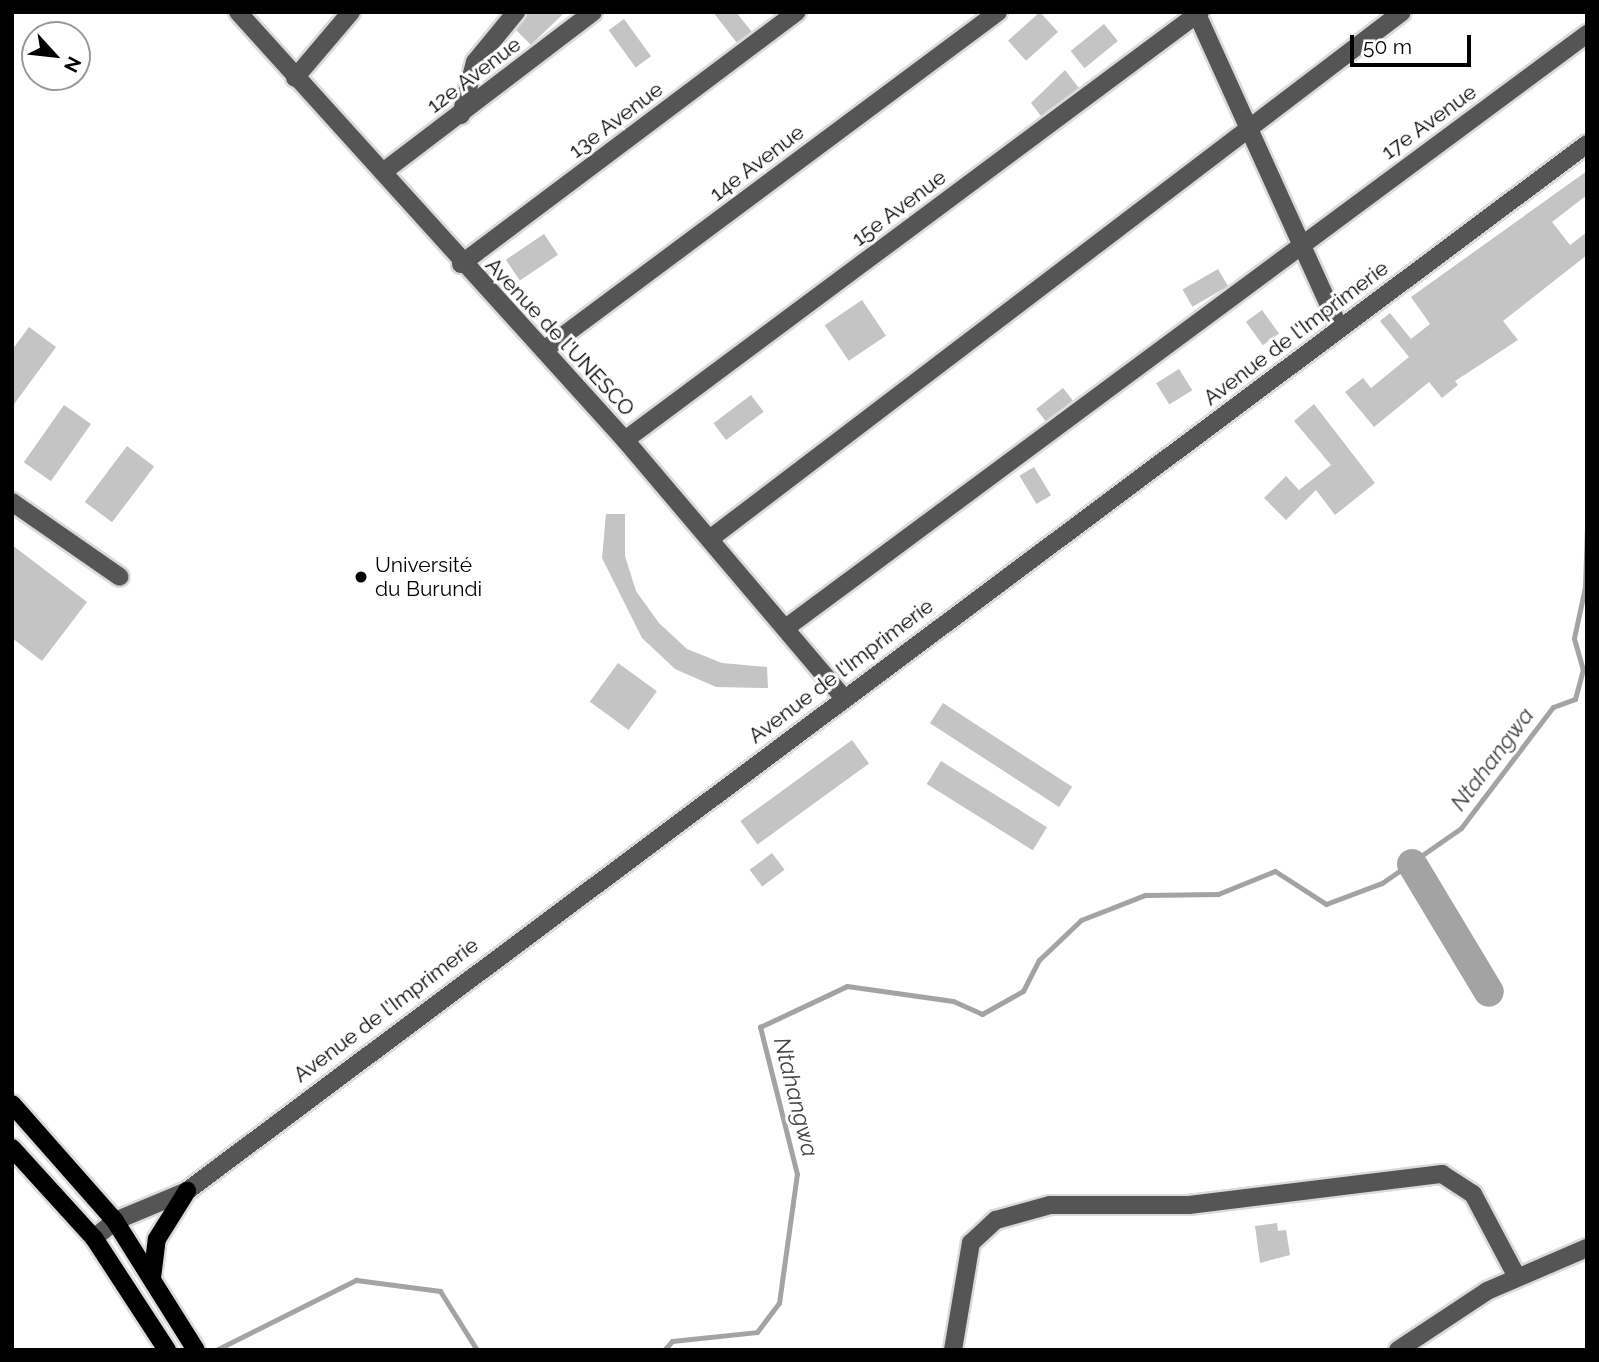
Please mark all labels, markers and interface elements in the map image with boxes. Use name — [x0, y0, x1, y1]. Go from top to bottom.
north arrow — [21, 21, 91, 91]
scale bar — [1354, 21, 1475, 65]
street label: 12e Avenue — [422, 31, 526, 119]
text: 50 m — [1363, 34, 1412, 59]
text: N — [60, 53, 86, 76]
street label: 13e Avenue — [564, 76, 668, 164]
street label: 17e Avenue — [1376, 79, 1482, 165]
street label: 14e Avenue — [705, 119, 809, 207]
street label: 15e Avenue — [847, 164, 951, 252]
street label: Avenue de l'UNESCO — [480, 253, 640, 421]
street label: Avenue de l'Imprimerie — [1199, 255, 1393, 411]
place label: Université du Burundi — [375, 552, 482, 602]
marker: Université du Burundi — [353, 569, 369, 585]
street label: Avenue de l'Imprimerie — [744, 593, 938, 749]
water label: Ntahangwa — [1444, 702, 1540, 816]
street label: Avenue de l'Imprimerie — [289, 932, 483, 1088]
water label: Ntahangwa — [768, 1035, 824, 1159]

